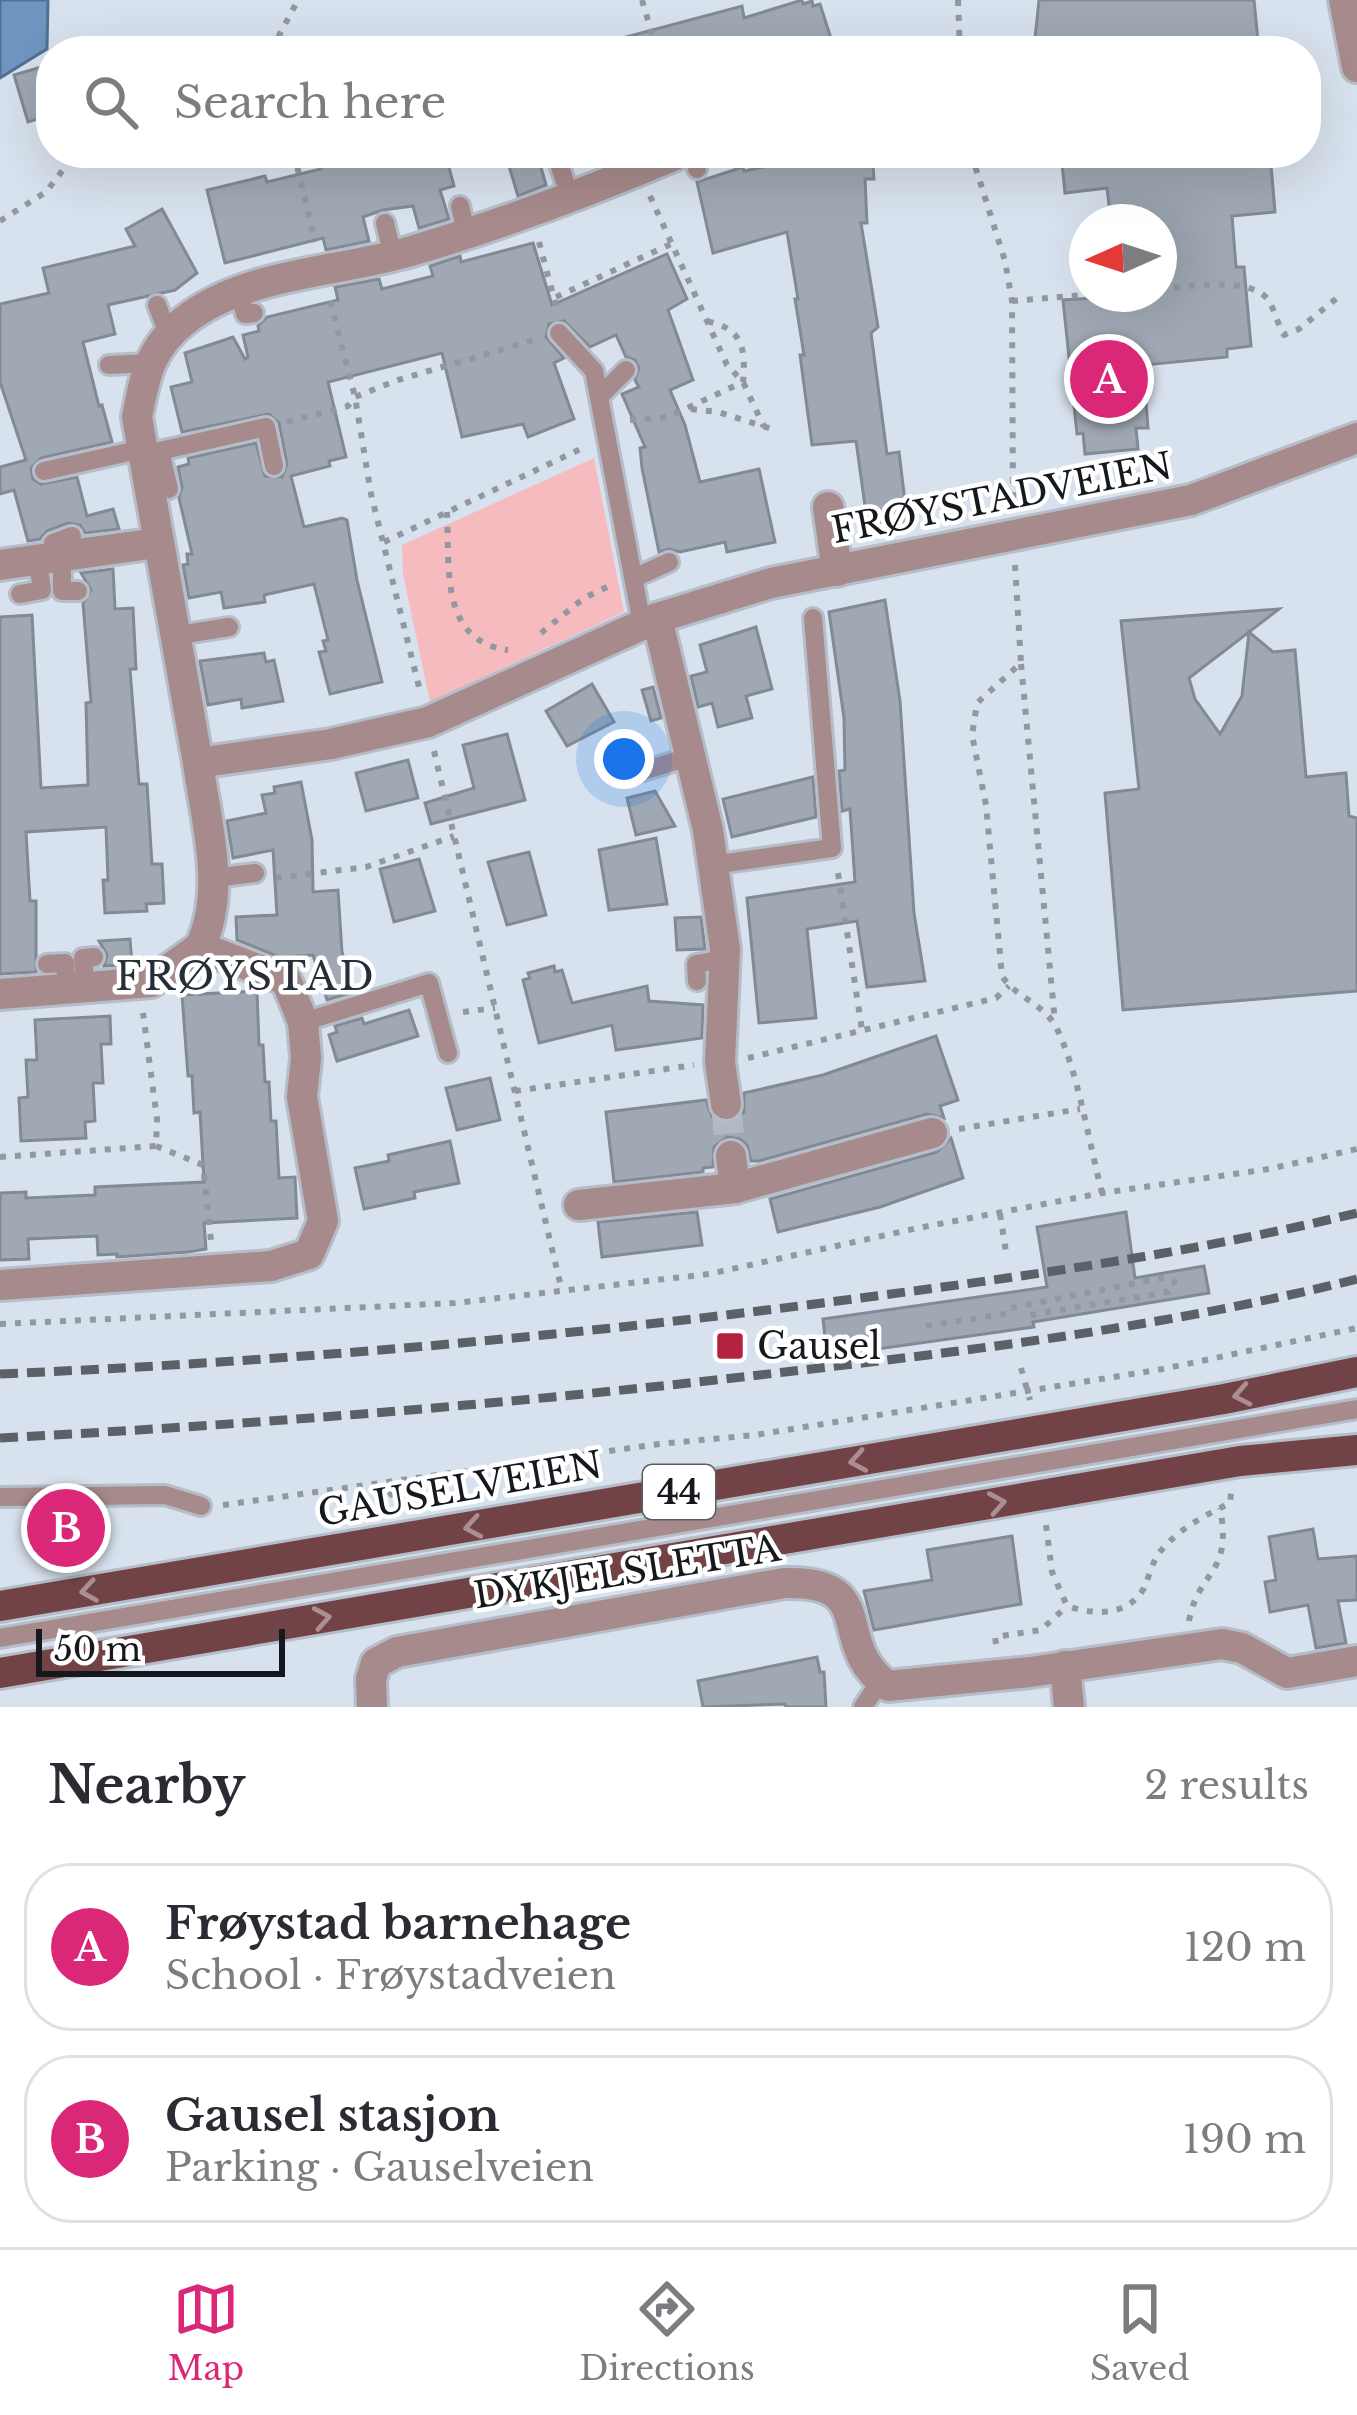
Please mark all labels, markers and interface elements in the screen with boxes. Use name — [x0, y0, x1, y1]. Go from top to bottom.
search box — [36, 36, 1321, 168]
icon: search — [78, 69, 144, 135]
text: Search here — [174, 74, 446, 130]
north arrow — [1069, 204, 1177, 312]
pin: A — [1070, 334, 1148, 424]
street label: FRØYSTADVEIEN — [828, 443, 1176, 553]
your location — [594, 729, 654, 789]
district label: FRØYSTAD — [115, 952, 377, 1001]
place label: Gausel — [757, 1324, 881, 1369]
marker: Gausel — [714, 1330, 746, 1362]
one-way arrow — [1233, 1381, 1253, 1407]
street label: GAUSELVEIEN — [314, 1442, 606, 1536]
one-way arrow — [848, 1447, 868, 1473]
road number: 44 — [643, 1465, 715, 1519]
pin: B — [27, 1483, 105, 1573]
one-way arrow — [986, 1491, 1006, 1516]
one-way arrow — [464, 1513, 484, 1538]
street label: DYKJELSLETTA — [471, 1525, 785, 1618]
one-way arrow — [79, 1577, 99, 1603]
one-way arrow — [312, 1607, 332, 1632]
scale bar — [36, 1623, 285, 1676]
text: 50 m — [54, 1629, 141, 1670]
text: Nearby — [48, 1754, 245, 1817]
text: 2 results — [1144, 1761, 1309, 1810]
text: Frøystad barnehage — [165, 1895, 631, 1951]
text: A — [74, 1923, 106, 1972]
text: 120 m — [1184, 1923, 1306, 1972]
text: School · Frøystadveien — [165, 1951, 616, 2000]
text: Gausel stasjon — [165, 2087, 500, 2143]
text: B — [74, 2115, 106, 2164]
text: 190 m — [1183, 2115, 1306, 2164]
text: Parking · Gauselveien — [165, 2143, 594, 2192]
tab: Map — [168, 2276, 244, 2389]
tab: Directions — [579, 2276, 755, 2389]
tab: Saved — [1090, 2276, 1189, 2389]

